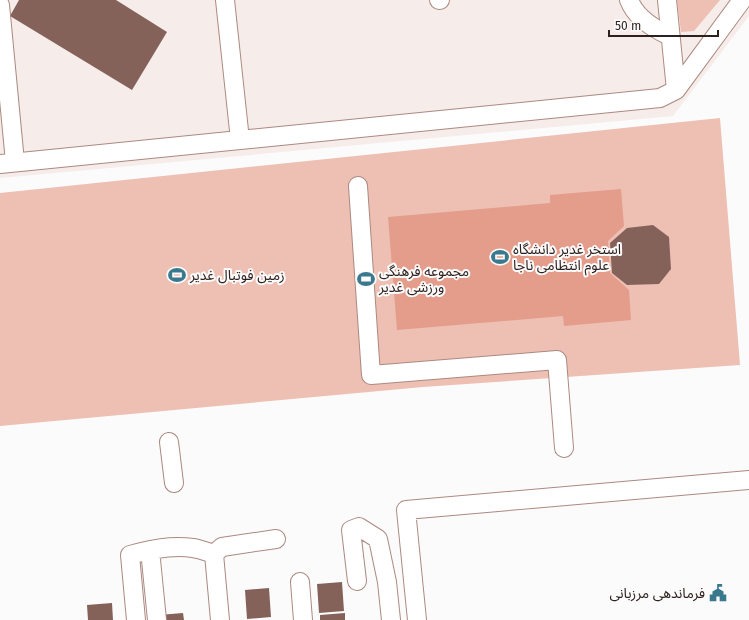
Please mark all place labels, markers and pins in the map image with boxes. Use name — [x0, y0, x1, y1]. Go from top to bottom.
place label: استخر غدیر دانشگاه علوم انتظامی ناجا — [513, 241, 621, 276]
sports icon: استخر غدیر دانشگاه علوم انتظامی ناجا — [490, 247, 510, 267]
place label: مجموعه فرهنگی ورزشی غدیر — [378, 263, 469, 296]
sports icon: زمین فوتبال غدیر — [167, 265, 187, 285]
place label: زمین فوتبال غدیر — [189, 267, 285, 284]
sports icon: مجموعه فرهنگی ورزشی غدیر — [356, 269, 376, 289]
public building icon: فرماندهی مرزبانی — [708, 583, 728, 603]
place label: فرماندهی مرزبانی — [610, 585, 705, 602]

